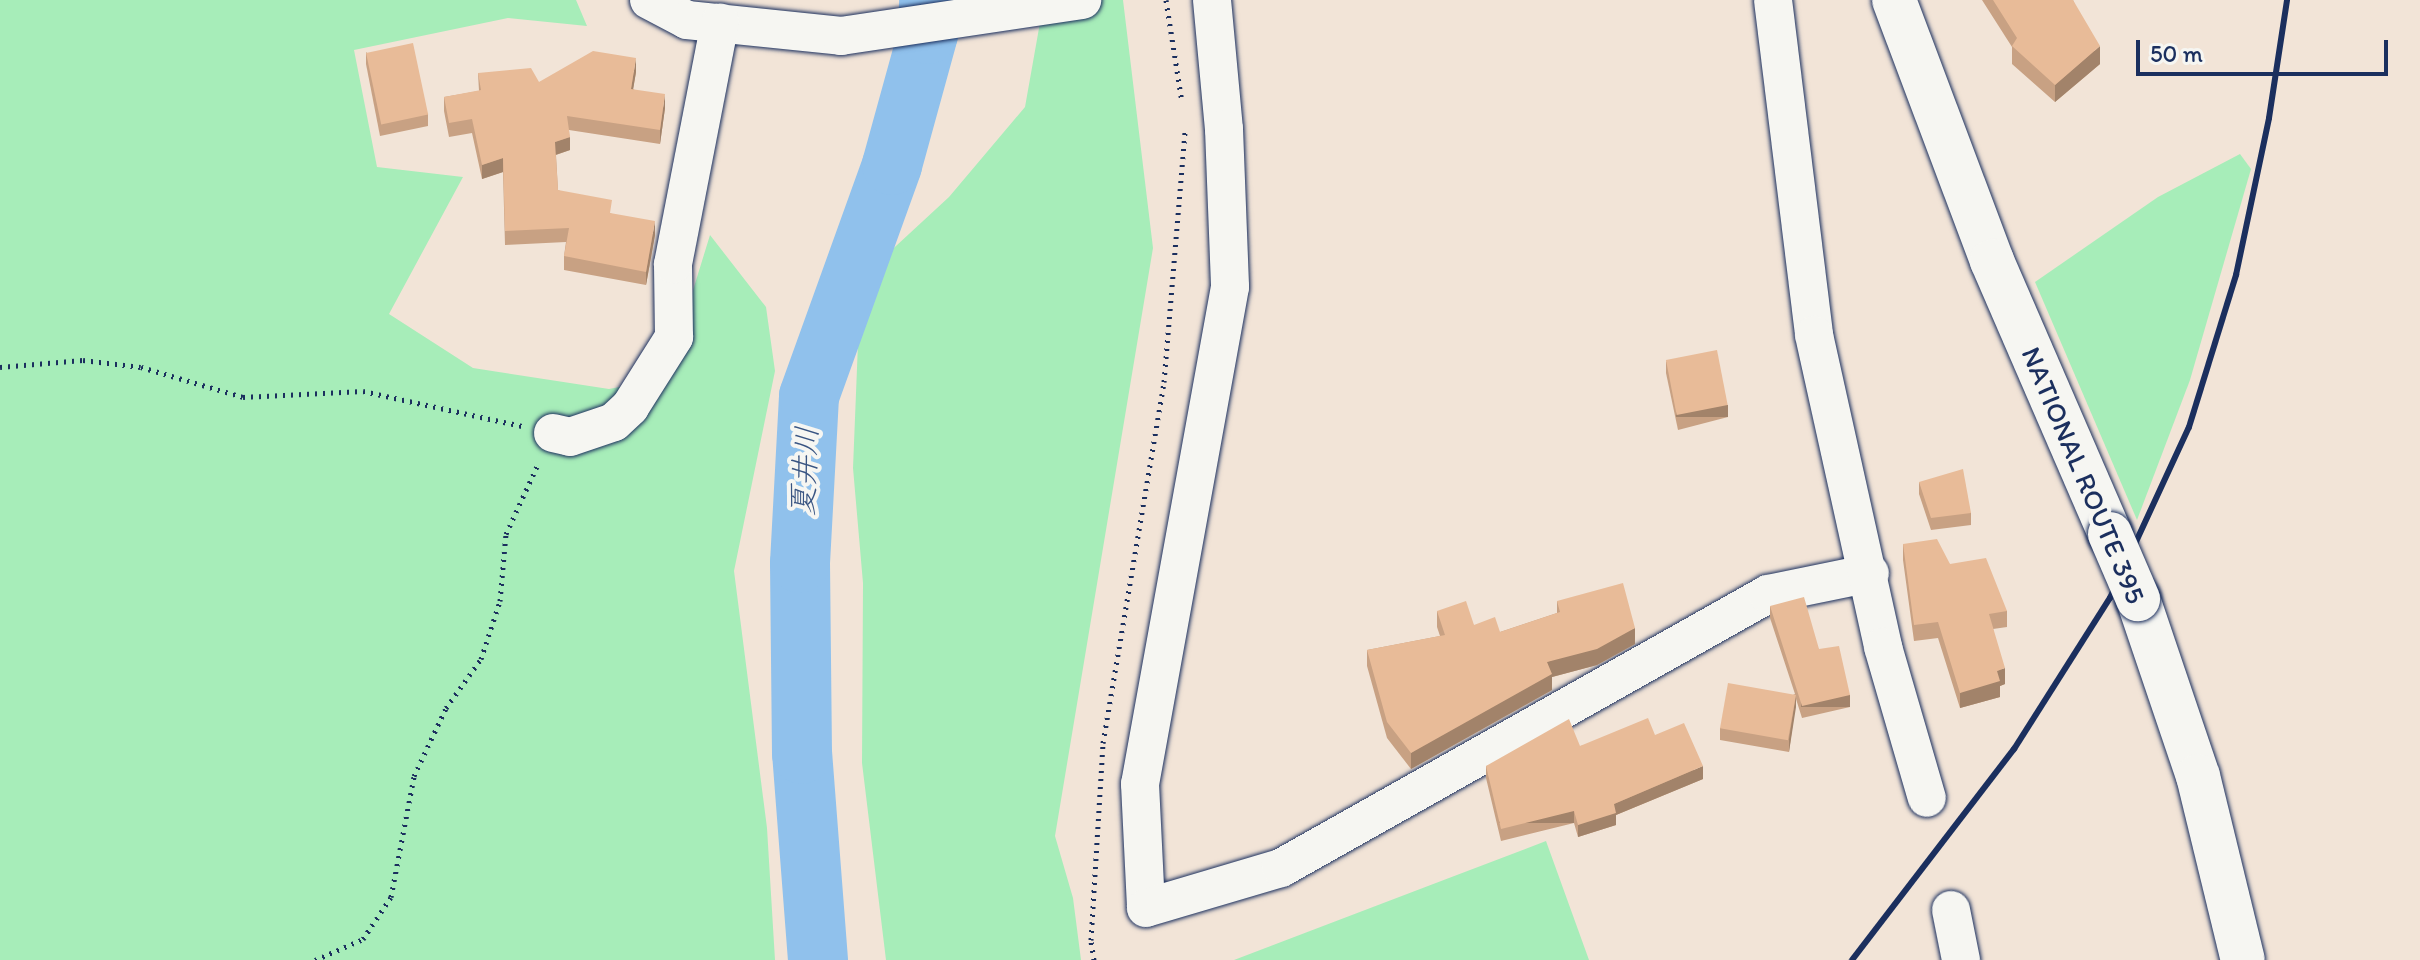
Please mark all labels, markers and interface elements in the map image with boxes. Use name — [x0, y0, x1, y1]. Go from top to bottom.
scale bar — [2140, 24, 2392, 74]
text: 50 m — [2150, 39, 2203, 68]
street label: NATIONAL ROUTE 395 — [2015, 342, 2153, 608]
water label: 夏井川 — [785, 425, 825, 517]

